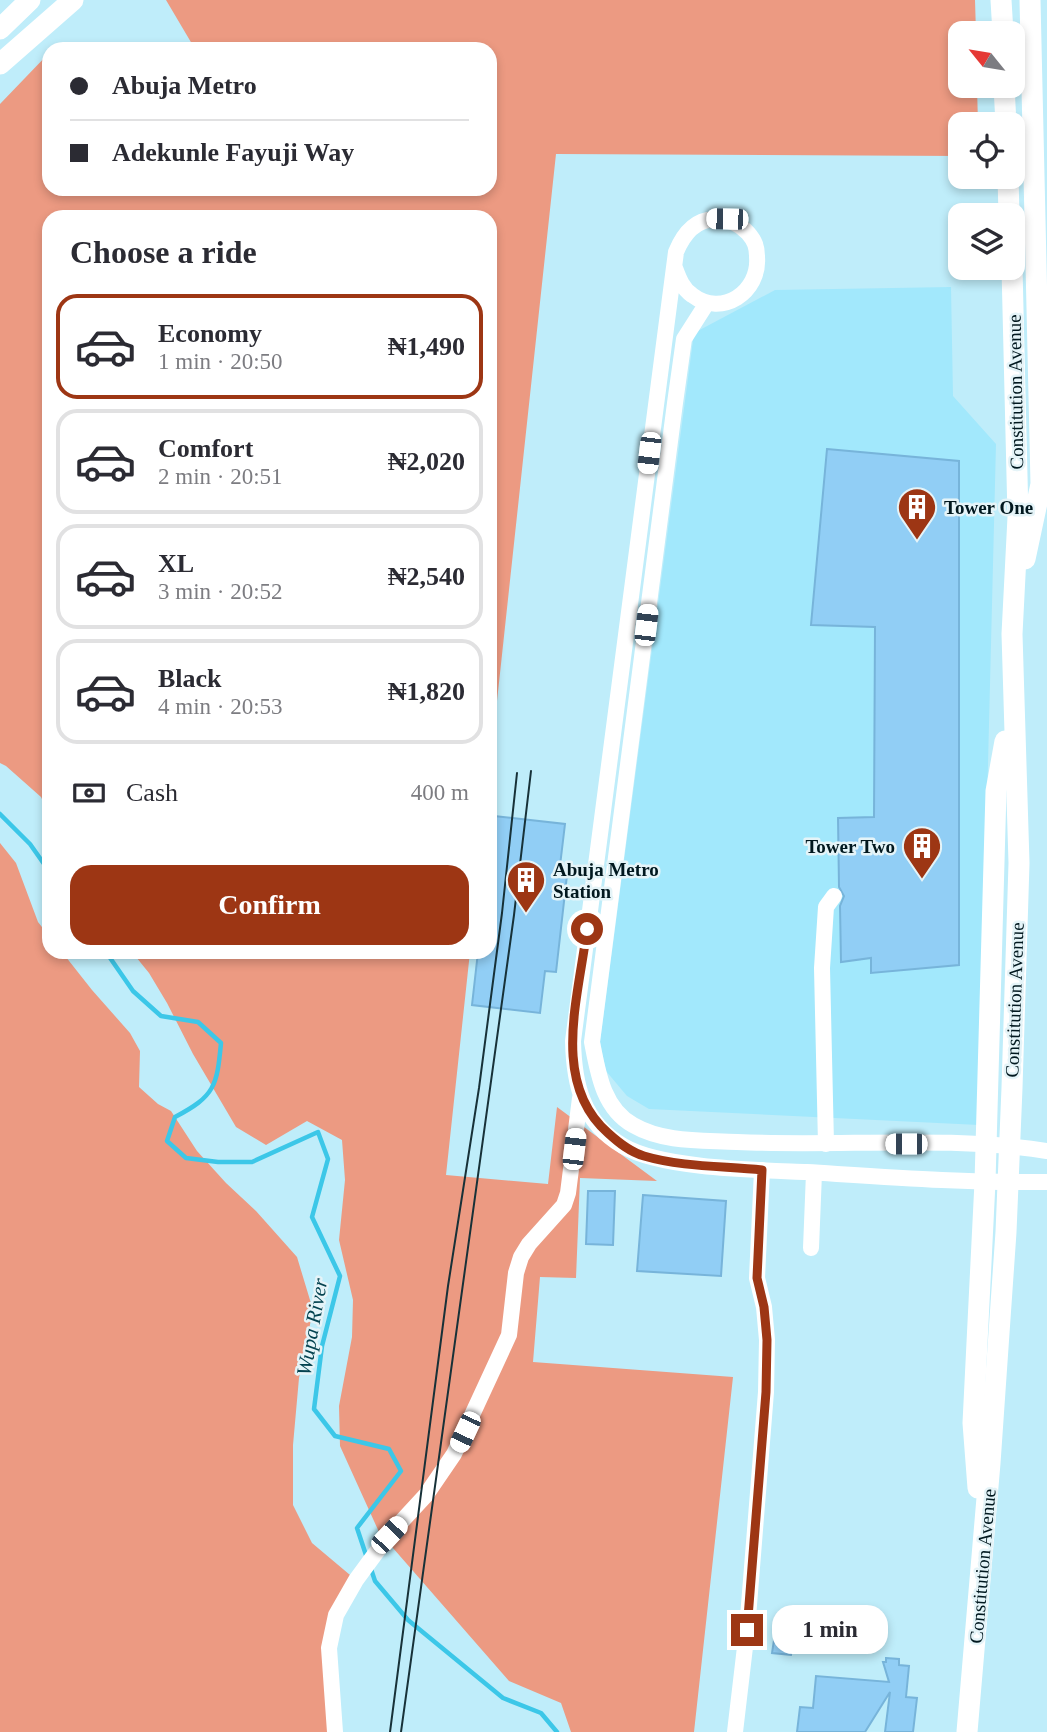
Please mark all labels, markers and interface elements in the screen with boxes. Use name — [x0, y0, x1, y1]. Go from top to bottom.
north arrow — [948, 21, 1026, 98]
map controls — [948, 21, 1025, 280]
text: Abuja Metro — [112, 71, 257, 100]
button: locate — [948, 112, 1025, 189]
text: Adekunle Fayuji Way — [112, 138, 354, 167]
button: layers — [948, 203, 1025, 280]
car — [706, 208, 749, 230]
text: Choose a ride — [70, 234, 257, 270]
street label: Constitution Avenue — [1004, 314, 1027, 470]
icon: car — [74, 315, 137, 378]
text: Economy — [158, 319, 262, 348]
text: ₦1,490 — [388, 332, 465, 361]
text: 1 min · 20:50 — [158, 349, 283, 374]
icon: car — [74, 430, 137, 493]
car — [637, 431, 662, 475]
text: Comfort — [158, 434, 253, 463]
text: ₦2,020 — [388, 447, 465, 476]
text: 2 min · 20:51 — [158, 464, 283, 489]
building icon: Tower One — [896, 486, 938, 541]
place label: Tower One — [944, 497, 1033, 518]
icon: car — [74, 545, 137, 608]
text: XL — [158, 549, 194, 578]
text: ₦2,540 — [388, 562, 465, 591]
text: 3 min · 20:52 — [158, 579, 283, 604]
car — [634, 603, 659, 647]
icon: car — [74, 660, 137, 723]
text: Black — [158, 664, 222, 693]
text: ₦1,820 — [388, 677, 465, 706]
text: 4 min · 20:53 — [158, 694, 283, 719]
icon: cash — [70, 774, 108, 812]
text: Cash — [126, 778, 178, 807]
text: 400 m — [411, 780, 469, 805]
building icon: Tower Two — [901, 825, 943, 880]
place label: Tower Two — [805, 836, 895, 857]
building icon: Abuja Metro Station — [505, 859, 547, 914]
place label: Abuja Metro Station — [553, 859, 659, 902]
button: Confirm — [70, 865, 469, 945]
route start — [571, 913, 603, 945]
street label: Constitution Avenue — [1001, 922, 1028, 1078]
car — [562, 1127, 587, 1171]
car — [886, 1134, 928, 1155]
water label: Wupa River — [292, 1276, 333, 1378]
car — [447, 1409, 484, 1455]
street label: Constitution Avenue — [965, 1488, 1000, 1644]
car — [367, 1512, 412, 1558]
callout: 1 min — [772, 1606, 887, 1654]
route end — [731, 1614, 763, 1646]
text: 1 min — [802, 1617, 858, 1642]

